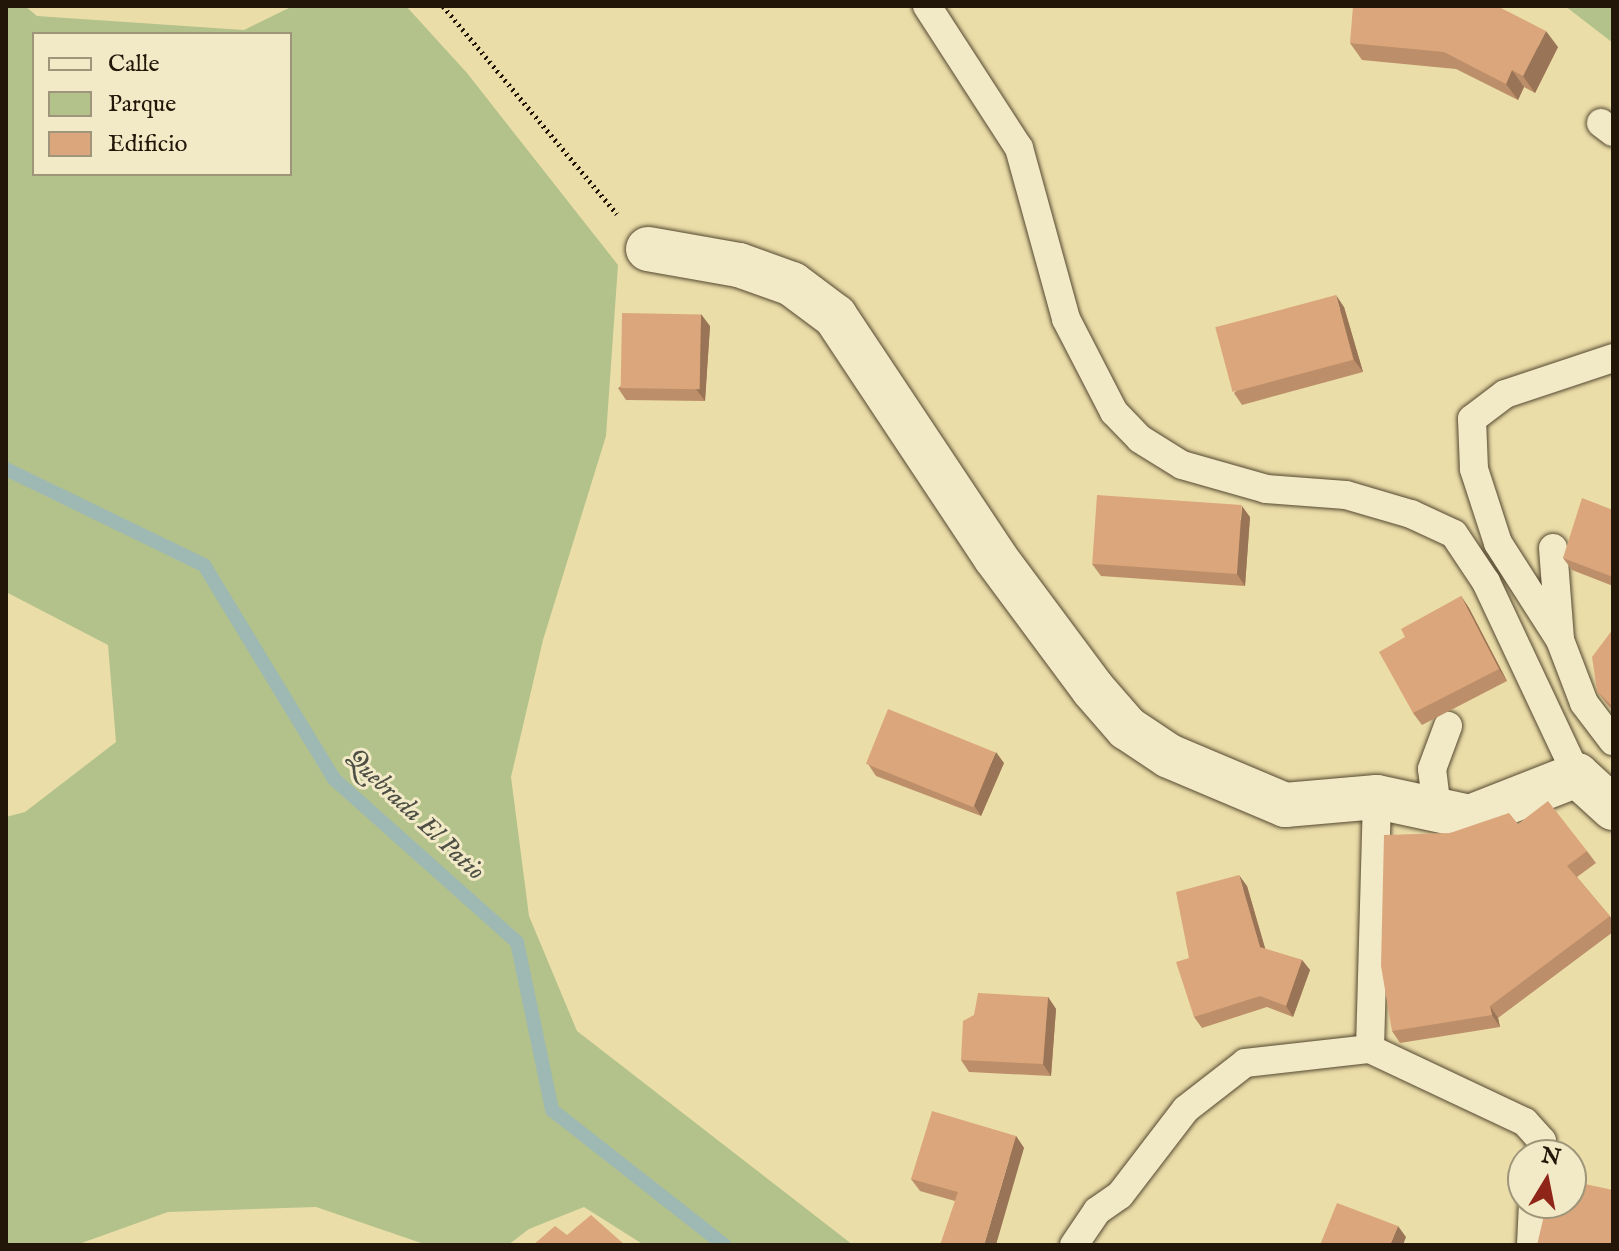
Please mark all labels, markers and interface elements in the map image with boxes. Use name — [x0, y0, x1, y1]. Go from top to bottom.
legend — [32, 32, 292, 176]
text: Calle — [108, 49, 160, 80]
text: Parque — [108, 89, 176, 120]
text: Edificio — [108, 129, 187, 160]
water label: Quebrada El Patio — [339, 743, 491, 887]
north arrow — [1507, 1139, 1587, 1219]
text: N — [1539, 1142, 1563, 1173]

